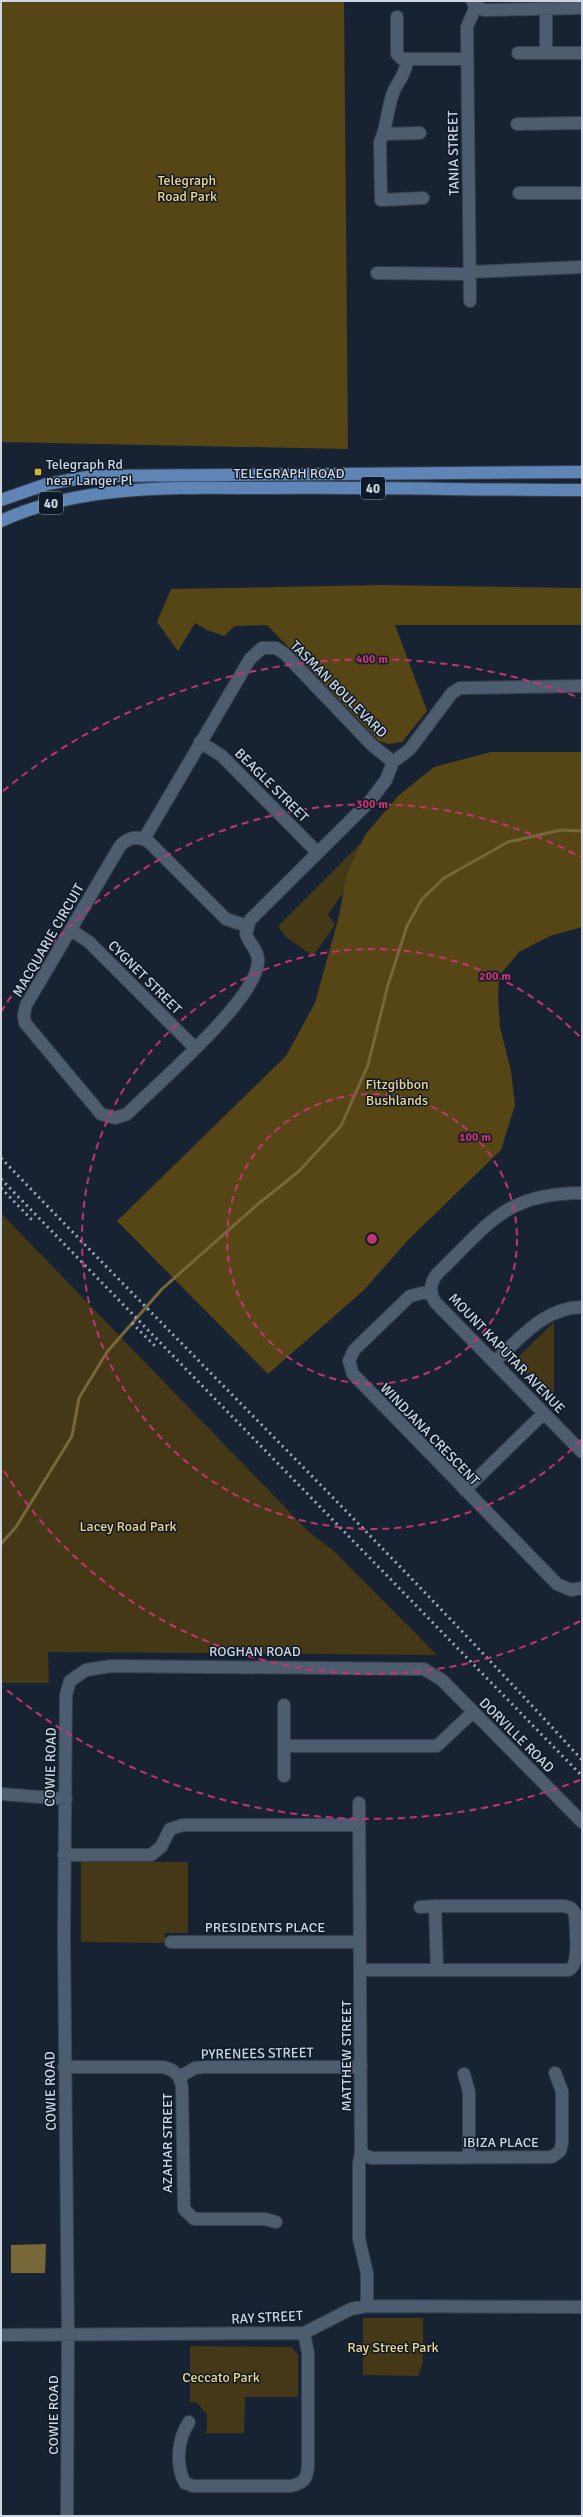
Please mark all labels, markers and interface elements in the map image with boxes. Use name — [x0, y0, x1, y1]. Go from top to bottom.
street label: TANIA STREET — [444, 110, 463, 196]
park label: Telegraph Road Park — [157, 172, 217, 205]
place label: Telegraph Rd near Langer Pl — [46, 456, 133, 489]
street label: TELEGRAPH ROAD — [233, 465, 345, 482]
marker: Telegraph Rd near Langer Pl — [33, 467, 43, 477]
road number: 40 — [361, 477, 385, 499]
road number: 40 — [39, 492, 63, 514]
street label: TASMAN BOULEVARD — [287, 637, 391, 741]
text: 400 m — [356, 652, 388, 667]
street label: BEAGLE STREET — [231, 745, 312, 826]
text: 300 m — [356, 797, 388, 812]
street label: MACQUARIE CIRCUIT — [9, 881, 88, 1000]
street label: CYGNET STREET — [104, 937, 185, 1018]
text: 200 m — [479, 969, 511, 984]
park label: Fitzgibbon Bushlands — [365, 1076, 429, 1109]
text: 100 m — [459, 1130, 491, 1145]
centre of rings — [365, 1232, 379, 1246]
street label: MOUNT KAPUTAR AVENUE — [445, 1290, 568, 1417]
street label: WINDJANA CRESCENT — [377, 1380, 483, 1489]
park label: Lacey Road Park — [79, 1518, 177, 1535]
street label: ROGHAN ROAD — [209, 1643, 301, 1660]
street label: DORVILLE ROAD — [476, 1694, 558, 1776]
street label: COWIE ROAD — [41, 1727, 60, 1807]
street label: PRESIDENTS PLACE — [205, 1919, 325, 1936]
street label: MATTHEW STREET — [338, 2000, 355, 2112]
street label: PYRENEES STREET — [200, 2044, 314, 2063]
street label: COWIE ROAD — [41, 2051, 60, 2131]
street label: AZAHAR STREET — [159, 2093, 176, 2193]
street label: IBIZA PLACE — [463, 2134, 539, 2151]
street label: RAY STREET — [231, 2307, 303, 2328]
park label: Ray Street Park — [347, 2339, 439, 2356]
park label: Ceccato Park — [182, 2369, 260, 2386]
street label: COWIE ROAD — [45, 2375, 62, 2455]

